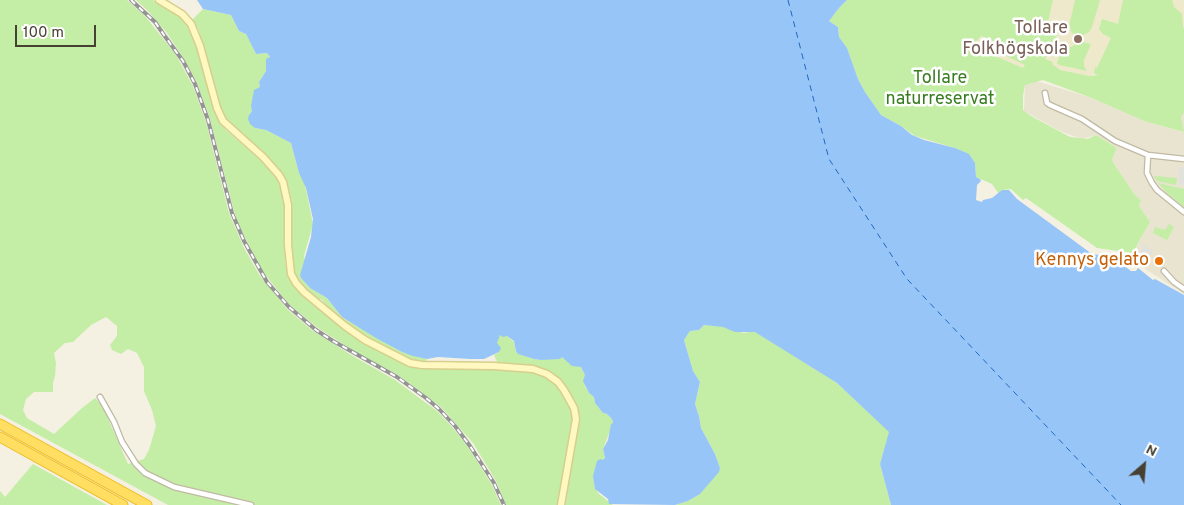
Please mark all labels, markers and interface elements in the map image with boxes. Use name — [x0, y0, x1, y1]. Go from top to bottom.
scale bar — [18, 15, 99, 47]
place label: Tollare Folkhögskola — [962, 18, 1068, 60]
text: 100 m — [23, 24, 64, 43]
marker: Tollare Folkhögskola — [1072, 33, 1084, 45]
park label: Tollare naturreservat — [885, 68, 995, 110]
place label: Kennys gelato — [1035, 250, 1149, 272]
marker: Kennys gelato — [1153, 255, 1165, 267]
north arrow — [1119, 440, 1169, 490]
text: N — [1143, 441, 1159, 461]

